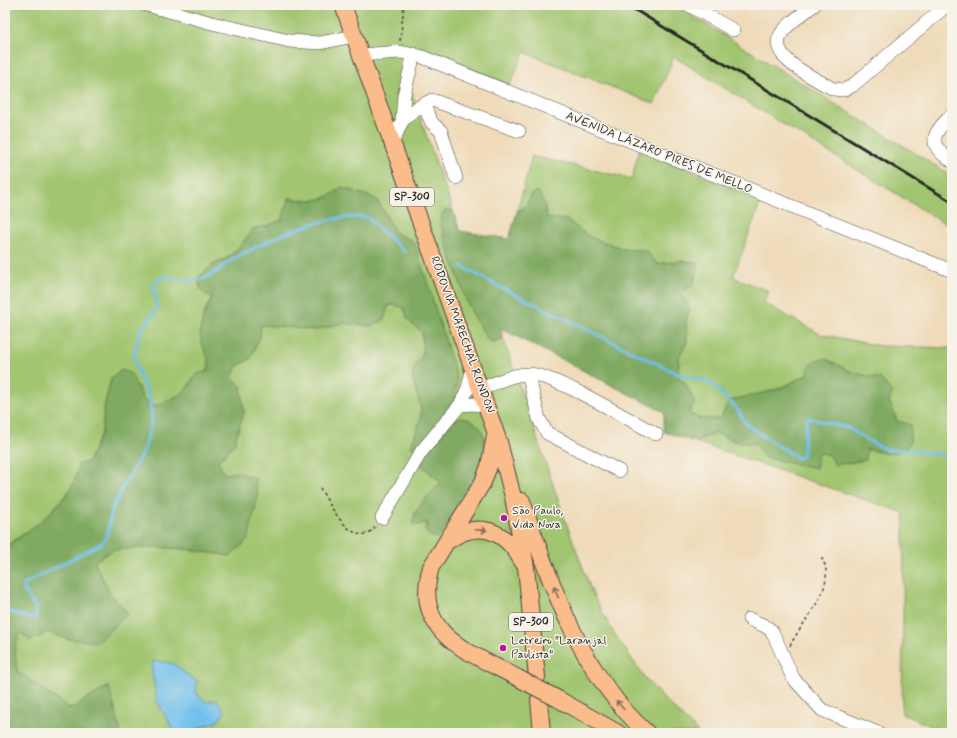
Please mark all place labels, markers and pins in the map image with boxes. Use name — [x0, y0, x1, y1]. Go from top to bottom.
place label: São Paulo, Vida Nova — [512, 503, 564, 533]
marker: São Paulo, Vida Nova — [499, 513, 509, 523]
place label: Letreiro "Laranjal Paulista" — [511, 633, 607, 663]
marker: Letreiro "Laranjal Paulista" — [498, 643, 508, 653]

